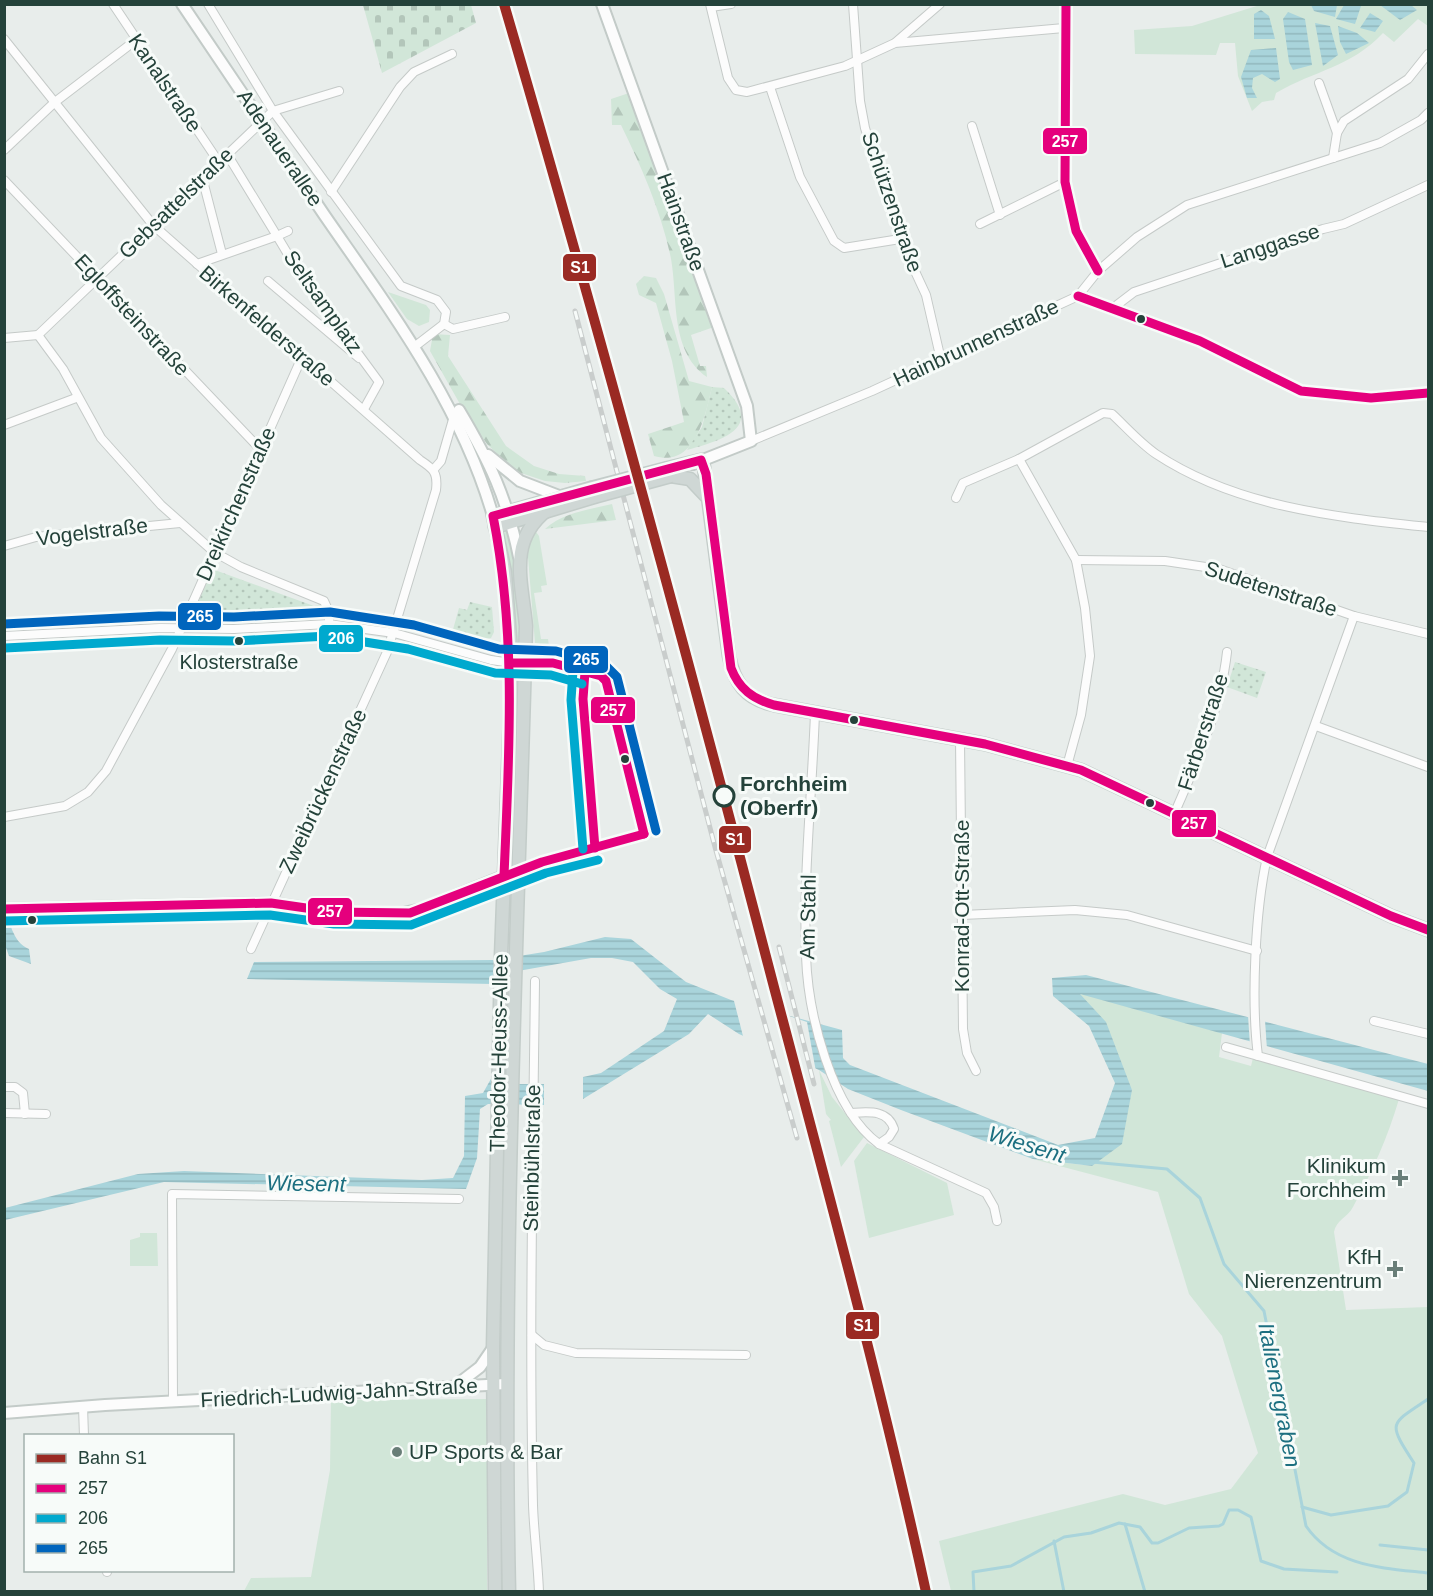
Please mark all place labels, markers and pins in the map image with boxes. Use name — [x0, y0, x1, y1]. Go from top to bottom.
unlabelled marker — [1135, 313, 1147, 325]
marker: Klosterstraße — [233, 635, 245, 647]
place label: Klosterstraße — [180, 651, 298, 673]
unlabelled marker — [848, 714, 860, 726]
unlabelled marker — [619, 753, 631, 765]
place label: Forchheim (Oberfr) — [740, 772, 847, 819]
marker: Forchheim (Oberfr) — [713, 785, 735, 807]
unlabelled marker — [1144, 797, 1156, 809]
unlabelled marker — [26, 914, 38, 926]
place label: Klinikum Forchheim — [1287, 1154, 1386, 1201]
marker: Klinikum Forchheim — [1391, 1169, 1409, 1187]
place label: KfH Nierenzentrum — [1244, 1245, 1382, 1292]
marker: KfH Nierenzentrum — [1386, 1260, 1404, 1278]
place label: UP Sports & Bar — [409, 1440, 563, 1463]
marker: UP Sports & Bar — [390, 1445, 404, 1459]

